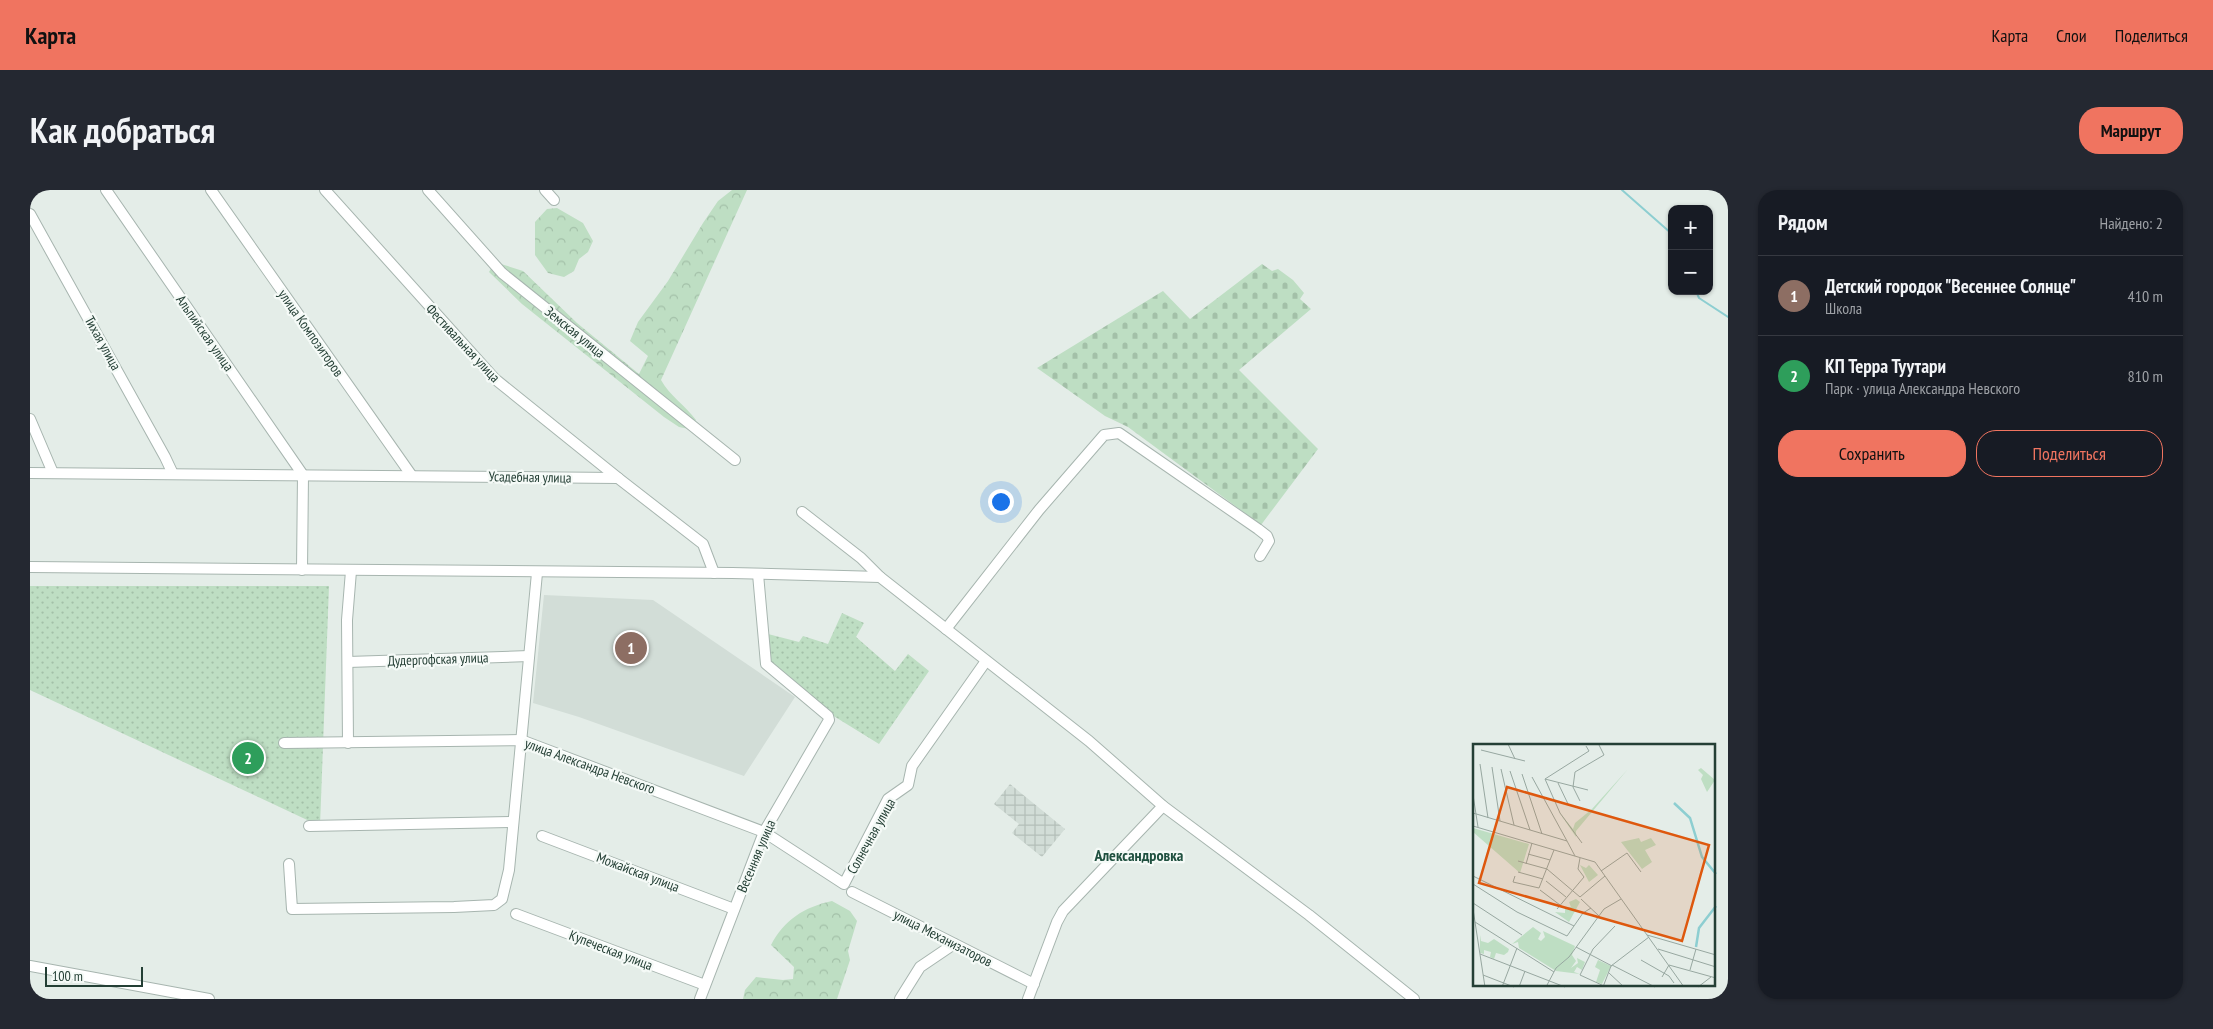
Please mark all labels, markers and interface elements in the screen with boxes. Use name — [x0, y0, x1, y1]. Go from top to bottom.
text: Карта — [25, 20, 76, 51]
text: Карта — [1991, 24, 2028, 47]
text: Слои — [2056, 24, 2087, 47]
text: Поделиться — [2115, 24, 2188, 47]
text: Как добраться — [30, 107, 215, 153]
button: Маршрут — [2079, 107, 2183, 154]
map controls — [1668, 205, 1713, 295]
button: + — [1668, 205, 1713, 250]
text: Рядом — [1778, 209, 1828, 236]
text: Найдено: 2 — [2100, 213, 2163, 233]
button: − — [1668, 250, 1713, 295]
text: Детский городок "Весеннее Солнце" — [1825, 274, 2076, 298]
street label: улица Композиторов — [274, 286, 348, 380]
text: 1 — [1790, 286, 1798, 306]
text: 410 m — [2128, 286, 2163, 306]
street label: Альпийская улица — [172, 291, 238, 375]
text: Школа — [1825, 298, 1862, 318]
street label: Фестивальная улица — [422, 300, 504, 386]
street label: Земская улица — [541, 302, 609, 362]
street label: Тихая улица — [81, 313, 125, 373]
text: КП Терра Туутари — [1825, 354, 1946, 378]
text: 2 — [1790, 366, 1798, 386]
text: 810 m — [2128, 366, 2163, 386]
text: Парк · улица Александра Невского — [1825, 378, 2020, 398]
button: Сохранить — [1778, 430, 1966, 477]
button: Поделиться — [1976, 430, 2163, 477]
street label: Усадебная улица — [488, 467, 572, 487]
your location — [988, 489, 1014, 515]
pin: 1 — [615, 629, 647, 667]
street label: Дудергофская улица — [387, 648, 489, 670]
street label: улица Александра Невского — [522, 734, 658, 798]
pin: 2 — [232, 739, 264, 777]
inset map — [1473, 744, 1716, 986]
street label: Солнечная улица — [843, 795, 899, 877]
street label: Весенняя улица — [733, 817, 779, 895]
district label: Александровка — [1094, 845, 1184, 865]
street label: Можайская улица — [594, 848, 682, 896]
street label: улица Механизаторов — [891, 905, 996, 971]
street label: Купеческая улица — [567, 926, 655, 974]
scale bar — [45, 964, 142, 987]
text: 100 m — [52, 967, 83, 985]

